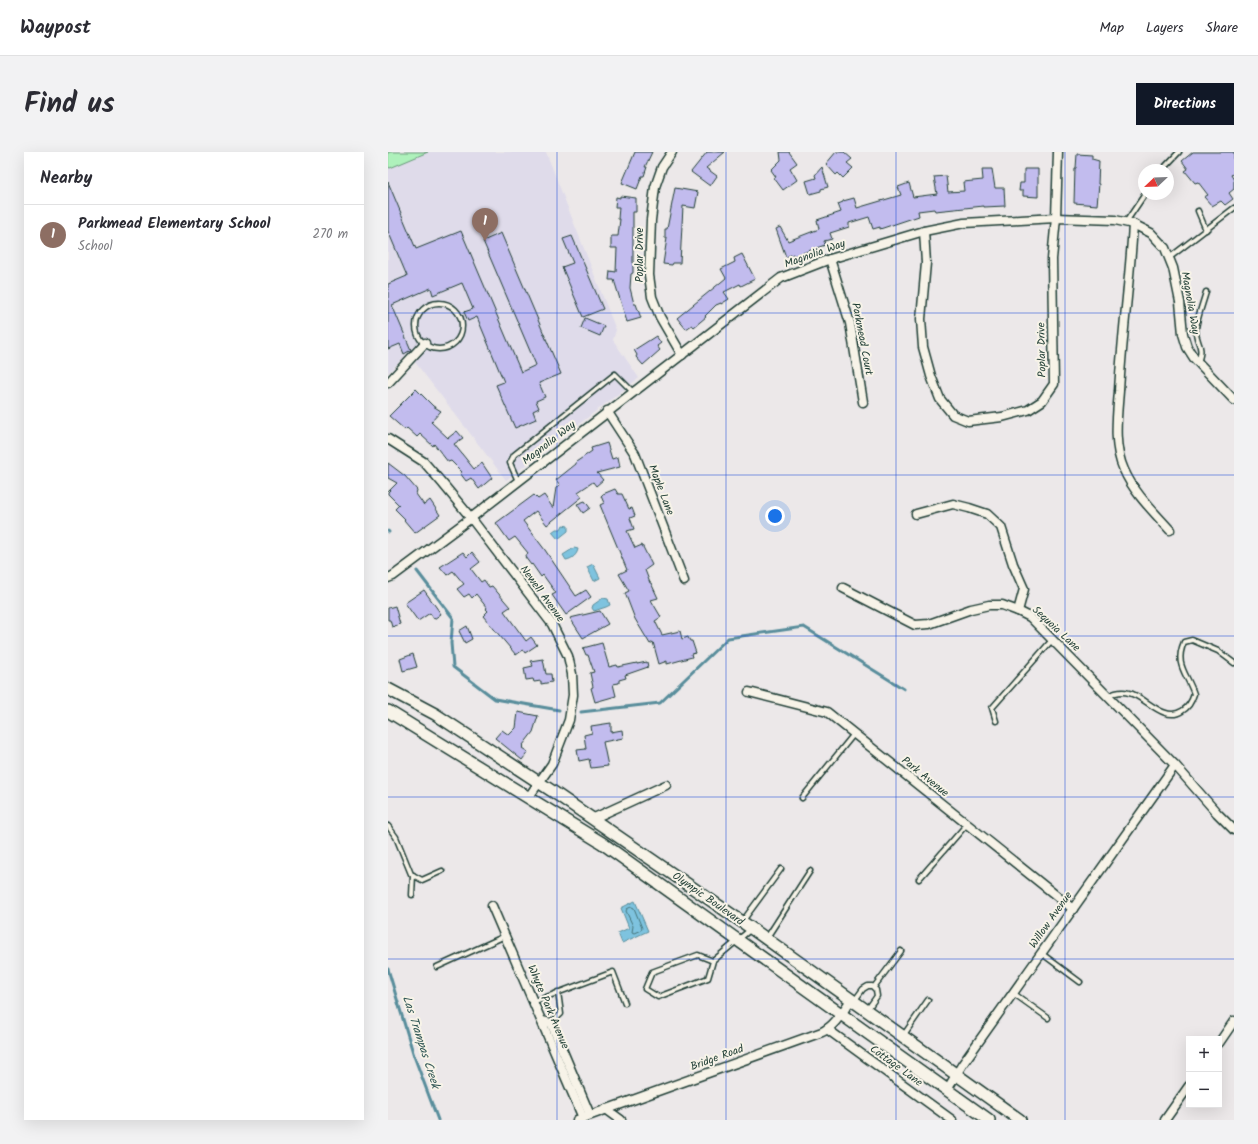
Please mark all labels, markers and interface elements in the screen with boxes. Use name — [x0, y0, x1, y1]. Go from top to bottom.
text: Waypost — [20, 13, 91, 43]
text: Map — [1100, 17, 1124, 39]
text: Layers — [1146, 17, 1184, 39]
text: Share — [1206, 17, 1238, 39]
text: Find us — [24, 82, 115, 127]
button: Directions — [1136, 83, 1234, 125]
north arrow — [1138, 164, 1174, 200]
text: Nearby — [40, 165, 92, 192]
pin: 1 — [472, 208, 498, 241]
text: Parkmead Elementary School — [78, 212, 270, 236]
text: 1 — [51, 224, 55, 245]
text: 270 m — [312, 224, 348, 245]
street label: Poplar Drive — [631, 227, 649, 283]
street label: Magnolia Way — [782, 234, 849, 273]
text: School — [78, 236, 113, 257]
street label: Magnolia Way — [1176, 270, 1205, 337]
street label: Parkmead Court — [846, 301, 878, 377]
street label: Poplar Drive — [1033, 322, 1051, 378]
street label: Magnolia Way — [518, 416, 580, 470]
street label: Maple Lane — [643, 462, 679, 518]
your location — [765, 506, 785, 526]
street label: Newell Avenue — [515, 562, 569, 626]
street label: Sequoia Lane — [1028, 602, 1084, 656]
street label: Park Avenue — [897, 752, 953, 802]
street label: Olympic Boulevard — [668, 867, 748, 931]
street label: Willow Avenue — [1025, 888, 1077, 952]
street label: Whyte Park Avenue — [522, 962, 574, 1052]
water label: Las Trampas Creek — [397, 993, 446, 1093]
map controls — [1186, 1036, 1222, 1108]
button: + — [1186, 1036, 1222, 1072]
street label: Bridge Road — [688, 1040, 747, 1076]
street label: Cottage Lane — [866, 1041, 926, 1091]
button: − — [1186, 1072, 1222, 1108]

